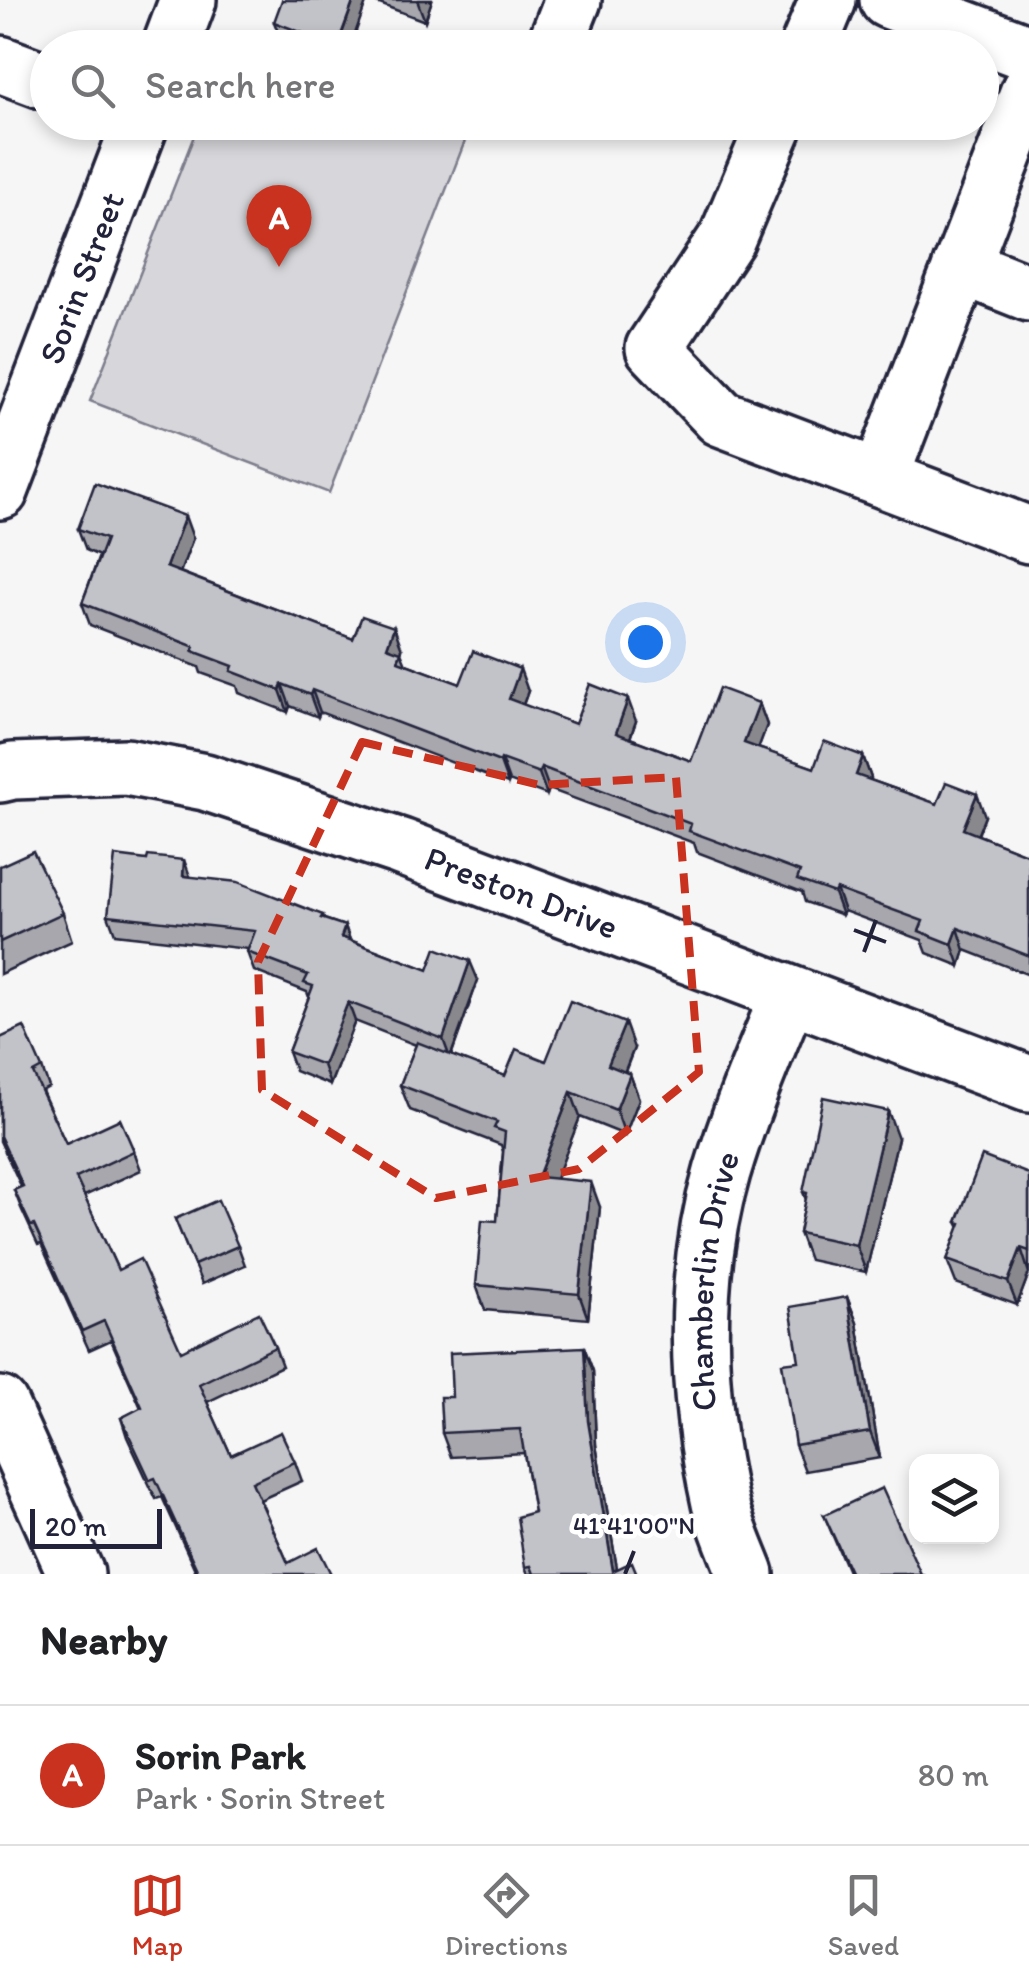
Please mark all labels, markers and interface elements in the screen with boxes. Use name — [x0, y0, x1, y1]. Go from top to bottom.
search box — [30, 30, 999, 140]
icon: search — [65, 58, 120, 113]
text: Search here — [145, 62, 336, 108]
pin: A — [246, 184, 312, 267]
street label: Sorin Street — [30, 186, 133, 370]
your location — [620, 617, 671, 668]
street label: Preston Drive — [419, 837, 624, 948]
street label: Chamberlin Drive — [679, 1146, 748, 1413]
map controls — [909, 1454, 999, 1544]
button: layers — [909, 1454, 999, 1544]
scale bar — [30, 1504, 162, 1548]
text: 20 m — [45, 1509, 107, 1543]
text: 41°41'00"N — [573, 1510, 695, 1540]
text: Nearby — [40, 1614, 167, 1665]
text: Sorin Park — [135, 1733, 306, 1779]
text: A — [62, 1756, 83, 1794]
text: 80 m — [918, 1756, 989, 1794]
text: Park · Sorin Street — [135, 1779, 385, 1817]
tab: Map — [130, 1868, 185, 1962]
tab: Directions — [445, 1868, 568, 1962]
tab: Saved — [828, 1868, 899, 1962]

